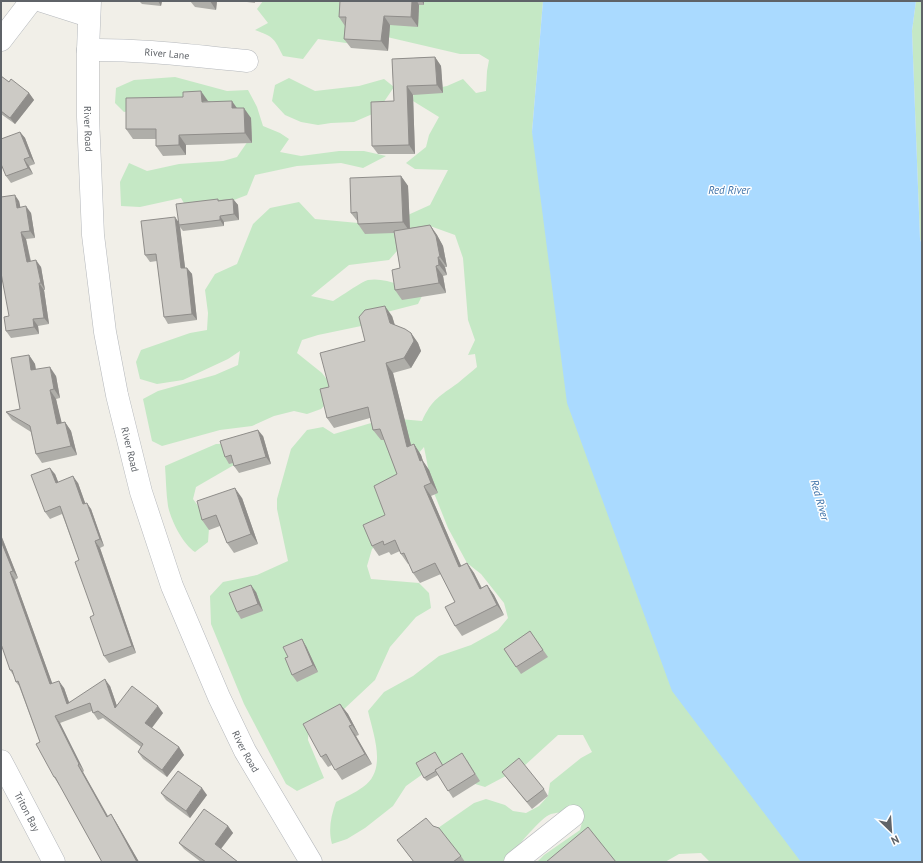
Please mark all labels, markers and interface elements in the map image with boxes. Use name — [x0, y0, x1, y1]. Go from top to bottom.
street label: River Lane — [144, 45, 190, 62]
street label: River Road — [81, 106, 96, 152]
water label: Red River — [708, 183, 751, 197]
street label: River Road — [119, 426, 142, 473]
water label: Red River — [808, 478, 833, 523]
street label: River Road — [229, 728, 263, 775]
street label: Triton Bay — [12, 789, 43, 834]
north arrow — [871, 811, 911, 851]
text: N — [889, 832, 901, 848]

